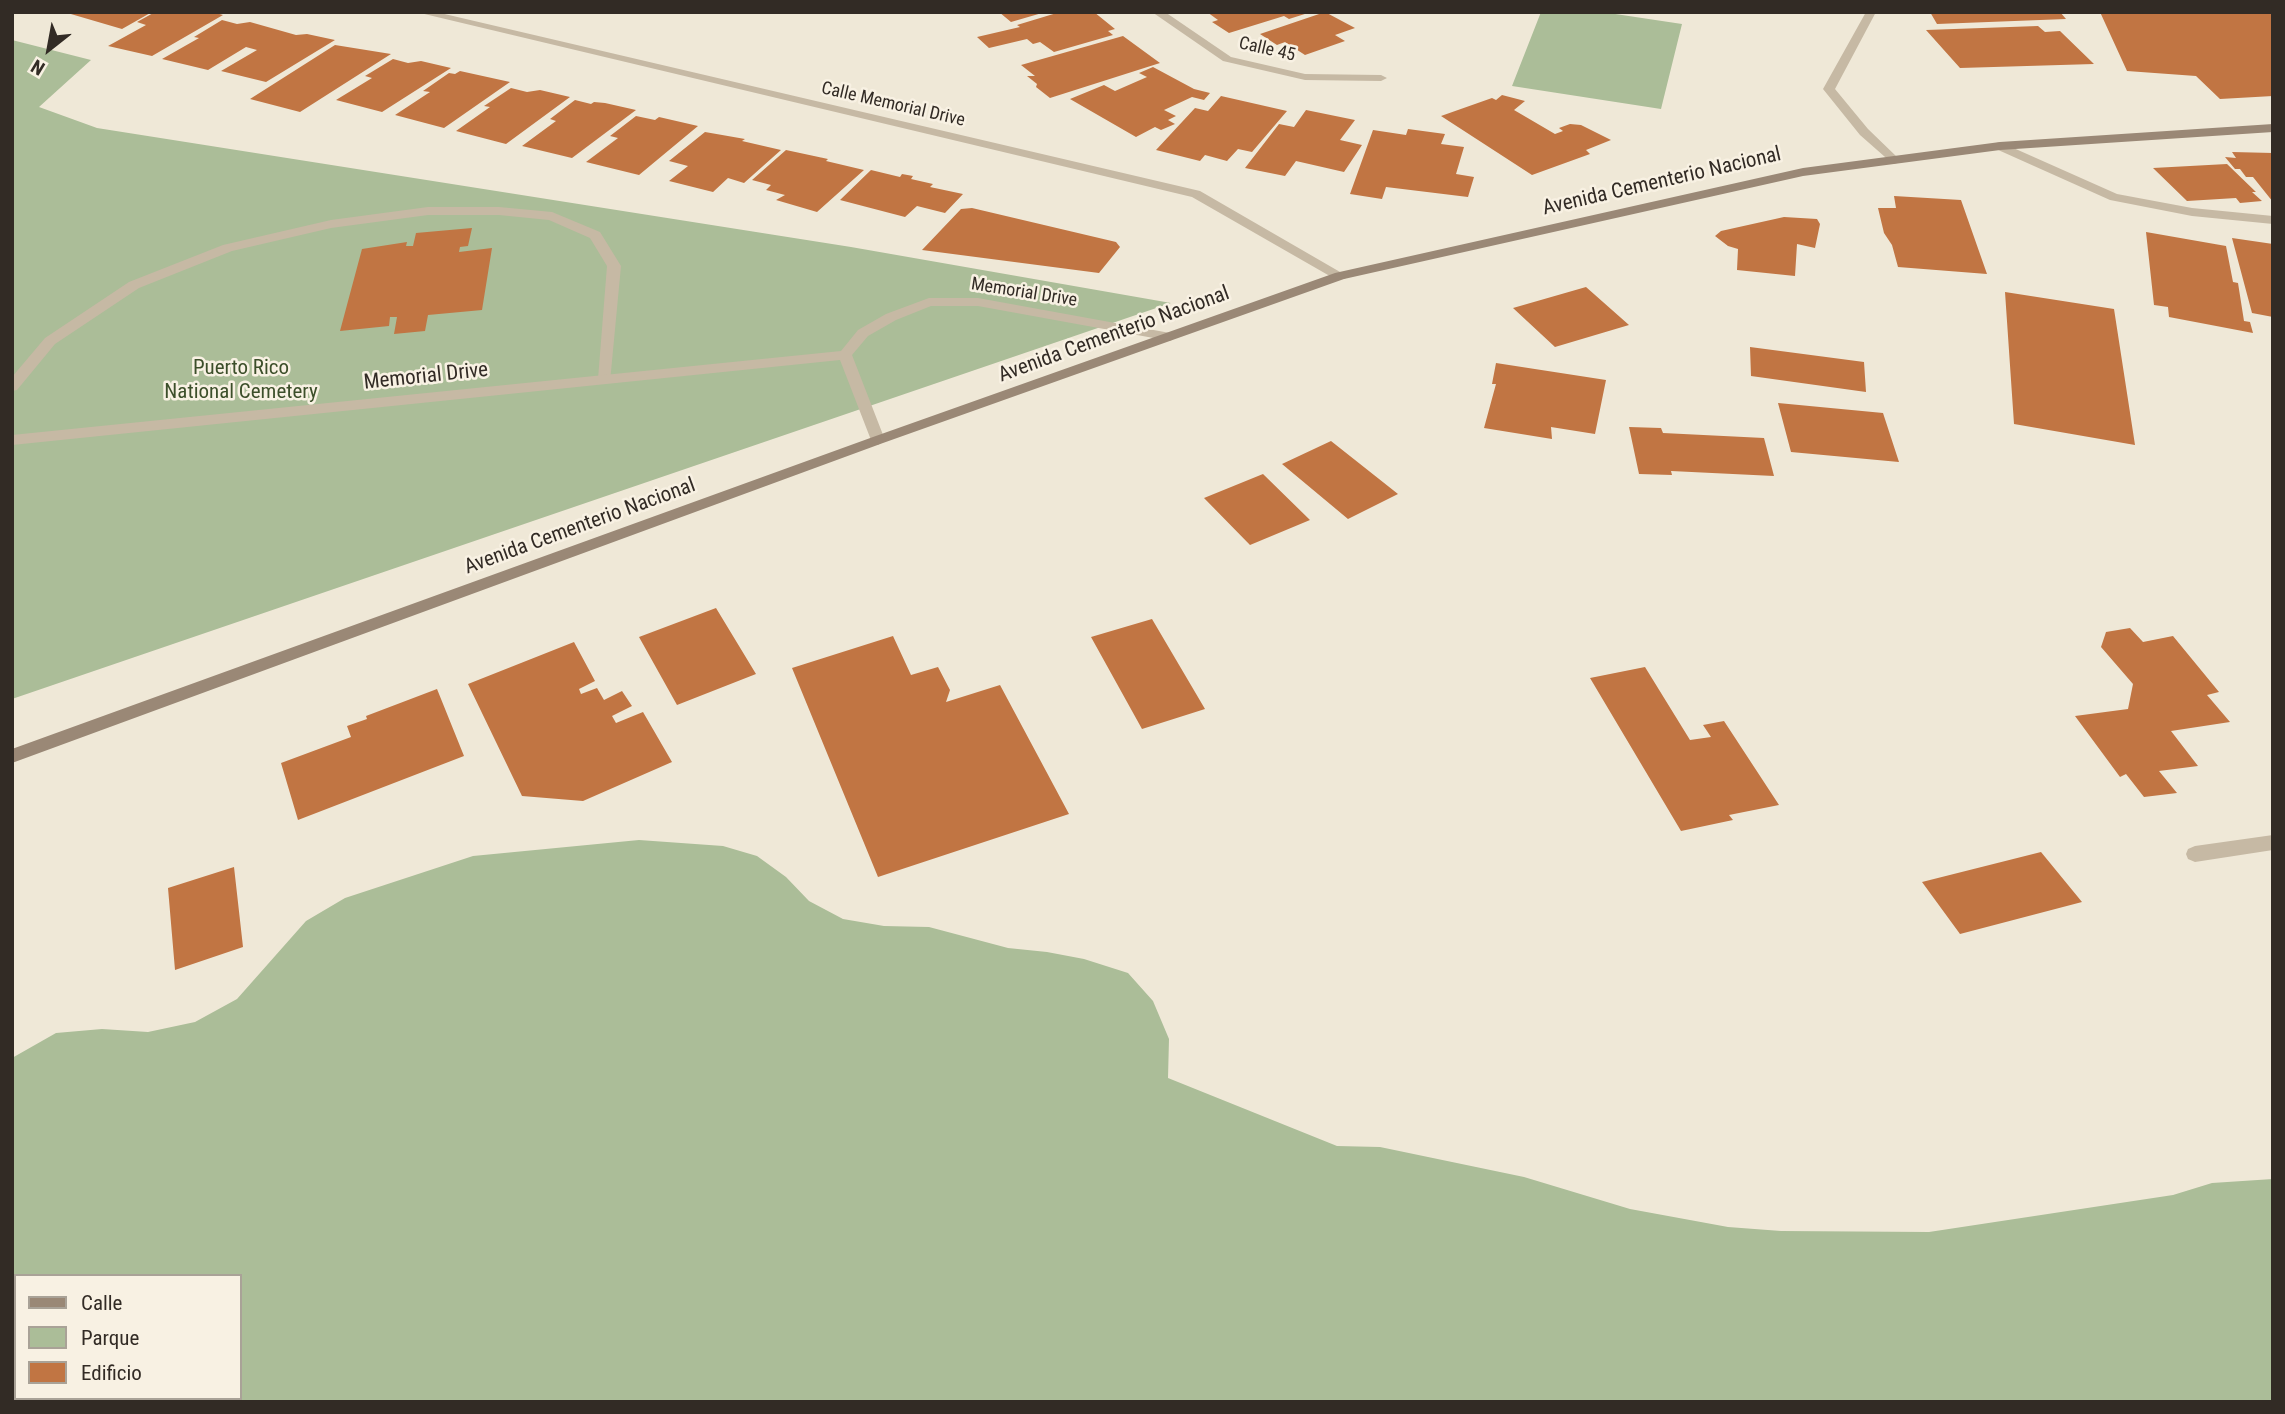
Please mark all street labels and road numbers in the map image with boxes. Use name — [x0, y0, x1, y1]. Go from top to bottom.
street label: Calle 45 — [1237, 33, 1297, 67]
street label: Calle Memorial Drive — [819, 78, 967, 132]
street label: Avenida Cementerio Nacional — [1540, 142, 1784, 222]
street label: Memorial Drive — [969, 274, 1079, 312]
street label: Avenida Cementerio Nacional — [995, 281, 1233, 389]
street label: Memorial Drive — [363, 358, 489, 396]
street label: Avenida Cementerio Nacional — [461, 473, 699, 581]

